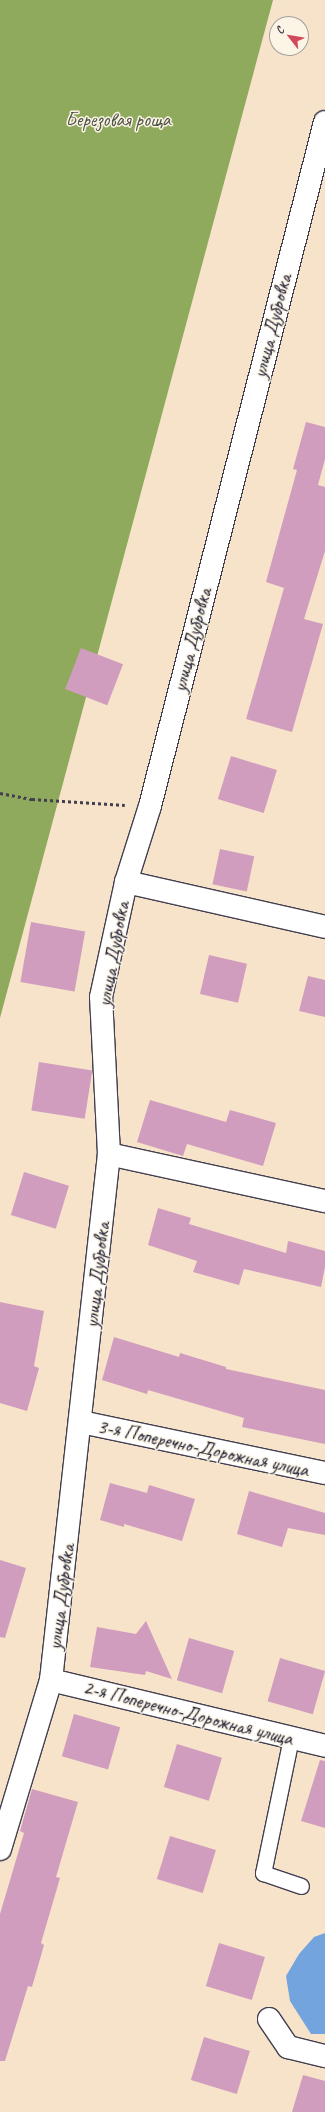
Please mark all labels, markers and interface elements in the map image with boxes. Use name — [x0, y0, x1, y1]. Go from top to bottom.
north arrow — [269, 16, 309, 56]
text: С — [272, 24, 287, 36]
park label: Березовая роща — [66, 107, 170, 131]
street label: улица Дубровка — [247, 271, 297, 381]
street label: улица Дубровка — [167, 585, 217, 695]
street label: улица Дубровка — [92, 899, 134, 1009]
street label: улица Дубровка — [79, 1221, 115, 1329]
street label: 3-я Поперечно-Дорожная улица — [95, 1414, 311, 1482]
street label: улица Дубровка — [43, 1542, 79, 1652]
street label: 2-я Поперечно-Дорожная улица — [80, 1675, 296, 1751]

